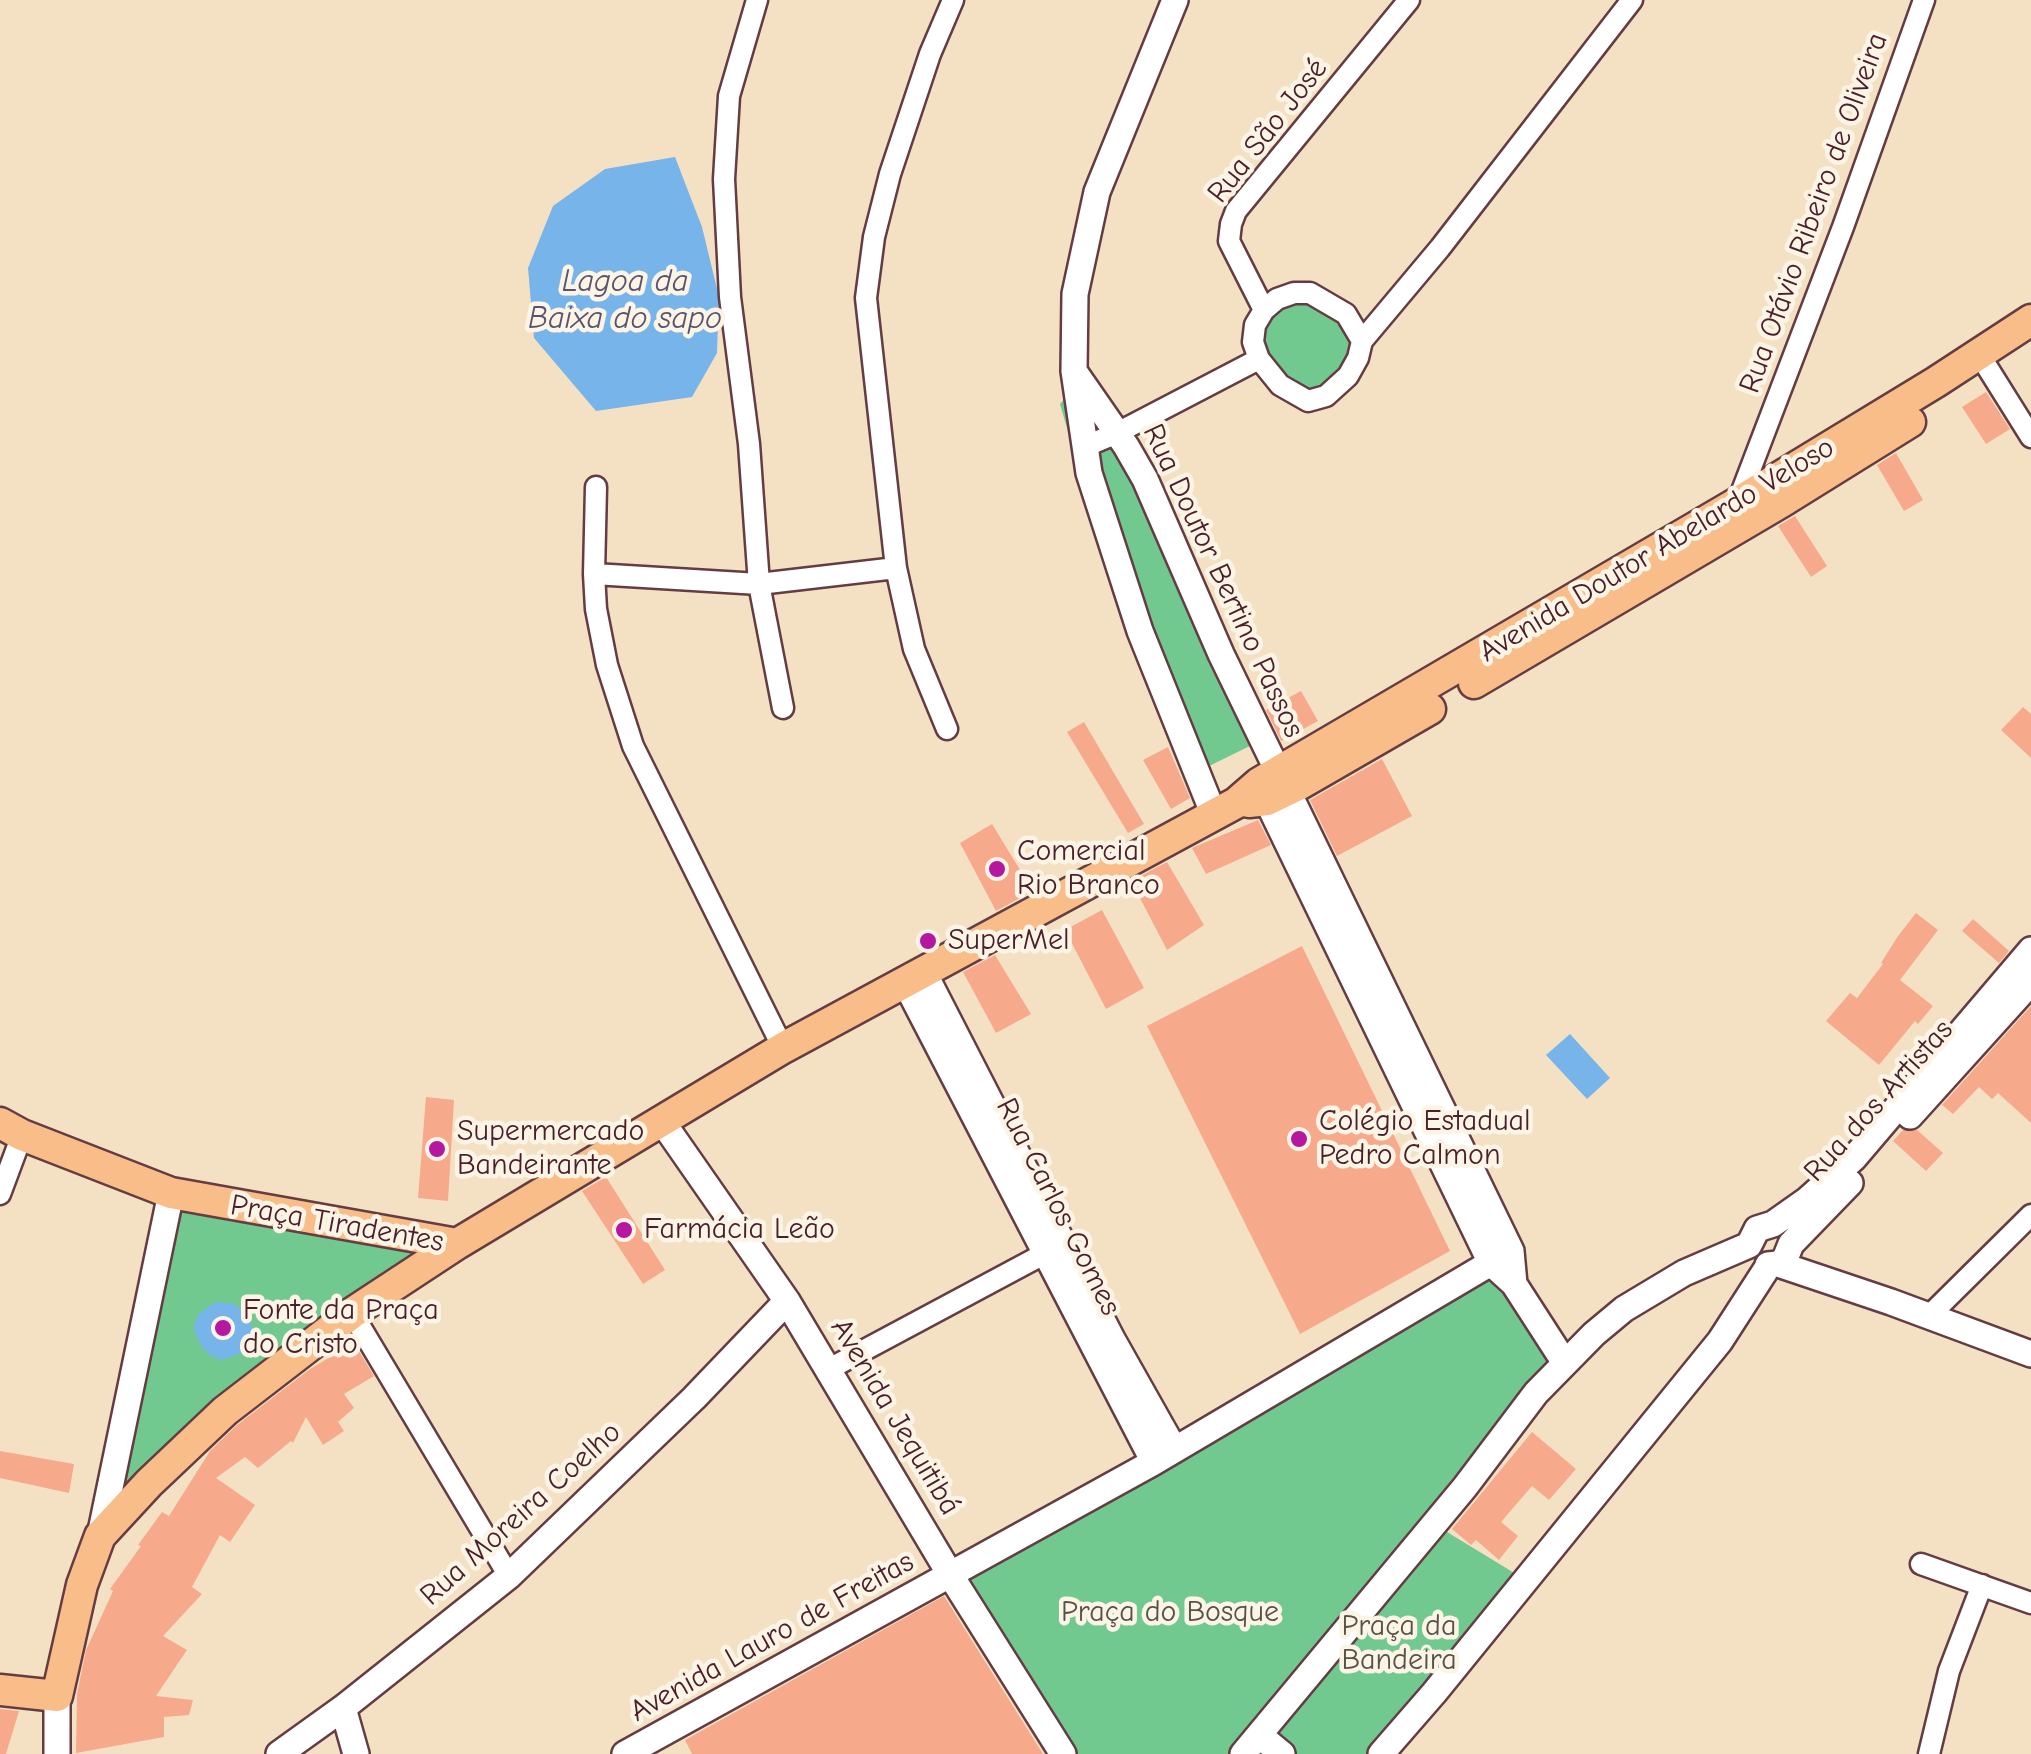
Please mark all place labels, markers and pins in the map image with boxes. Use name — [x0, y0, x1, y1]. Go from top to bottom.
place label: Comercial Rio Branco — [1017, 834, 1160, 904]
marker: Comercial Rio Branco — [986, 858, 1008, 880]
place label: SuperMel — [948, 923, 1069, 959]
marker: SuperMel — [917, 930, 939, 952]
place label: Colégio Estadual Pedro Calmon — [1319, 1104, 1531, 1174]
place label: Supermercado Bandeirante — [457, 1114, 644, 1184]
marker: Colégio Estadual Pedro Calmon — [1288, 1128, 1310, 1150]
marker: Supermercado Bandeirante — [426, 1138, 448, 1160]
place label: Farmácia Leão — [644, 1212, 835, 1248]
marker: Farmácia Leão — [613, 1219, 635, 1241]
place label: Fonte da Praça do Cristo — [243, 1293, 439, 1364]
marker: Fonte da Praça do Cristo — [212, 1317, 234, 1339]

